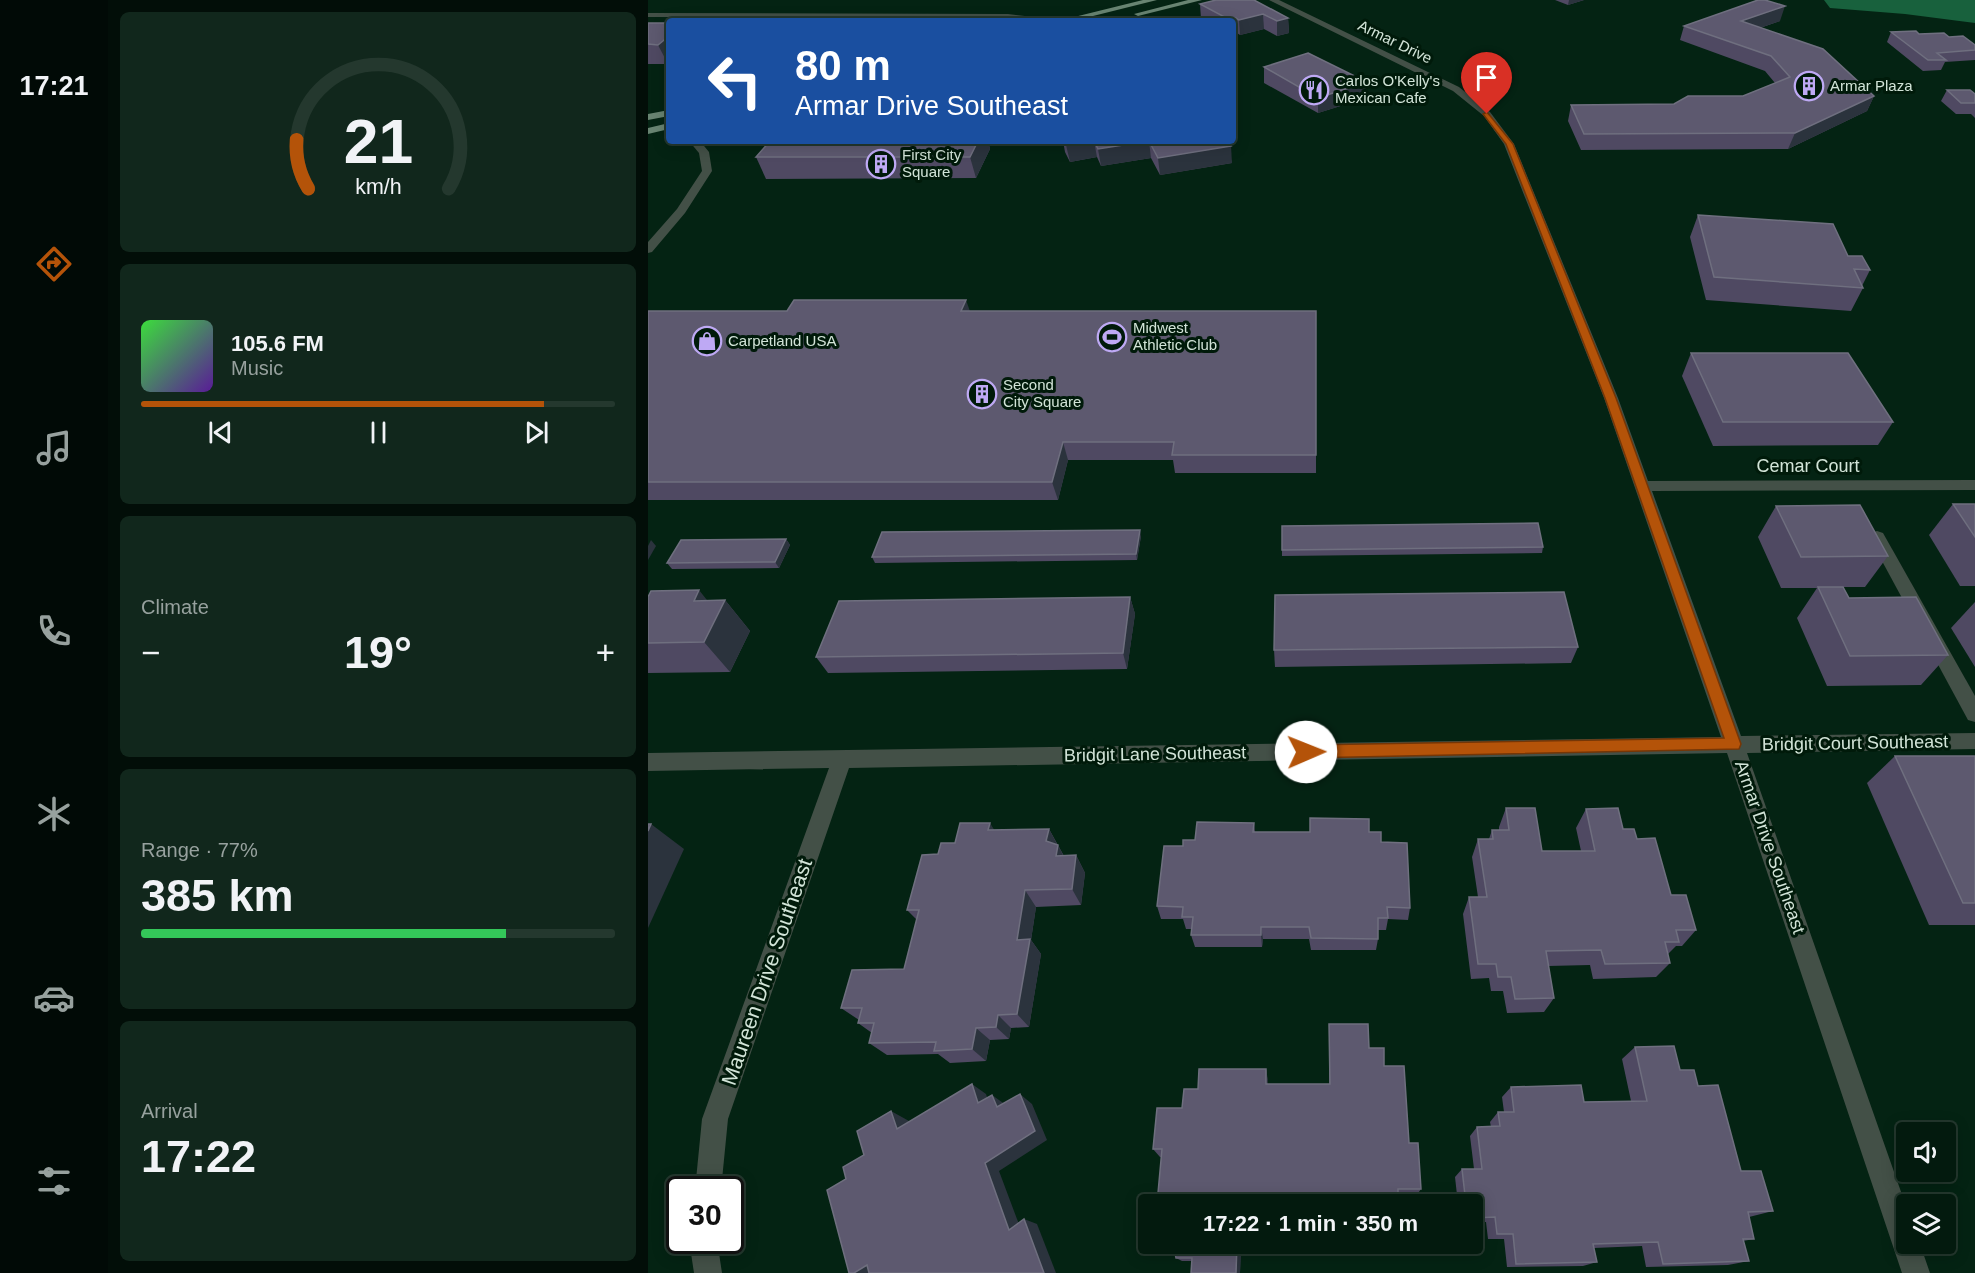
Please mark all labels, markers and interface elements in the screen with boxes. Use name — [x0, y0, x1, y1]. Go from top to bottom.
street label: Armar Drive — [1356, 16, 1435, 67]
icon: left — [696, 42, 774, 120]
text: 80 m — [795, 42, 891, 89]
pin — [1461, 52, 1512, 114]
icon: arrive — [1470, 61, 1503, 94]
building icon: Armar Plaza — [1793, 70, 1825, 102]
text: 17:21 — [19, 71, 89, 101]
place label: Carlos O'Kelly's Mexican Cafe — [1335, 72, 1440, 106]
restaurant icon: Carlos O'Kelly's Mexican Cafe — [1298, 74, 1330, 106]
place label: Armar Plaza — [1830, 77, 1913, 94]
text: Armar Drive Southeast — [795, 91, 1068, 121]
text: 21 — [343, 107, 413, 176]
place label: First City Square — [902, 146, 962, 180]
building icon: First City Square — [865, 148, 897, 180]
text: km/h — [355, 175, 401, 199]
icon: directions — [33, 243, 75, 285]
place label: Midwest Athletic Club — [1133, 319, 1217, 353]
sports icon: Midwest Athletic Club — [1096, 321, 1128, 353]
shop icon: Carpetland USA — [691, 325, 723, 357]
text: 105.6 FM — [231, 331, 324, 356]
place label: Carpetland USA — [728, 332, 836, 349]
text: Music — [231, 357, 283, 379]
place label: Second City Square — [1003, 376, 1081, 410]
building icon: Second City Square — [966, 378, 998, 410]
icon: previous — [204, 416, 237, 449]
icon: pause — [362, 416, 395, 449]
icon: next — [520, 416, 553, 449]
icon: music — [33, 427, 75, 469]
street label: Cemar Court — [1756, 456, 1860, 476]
text: Climate — [141, 596, 209, 618]
icon: phone — [33, 610, 75, 652]
text: 19° — [344, 627, 412, 678]
text: − — [141, 634, 160, 671]
text: + — [596, 634, 615, 671]
position arrow — [1274, 720, 1338, 784]
street label: Bridgit Court Southeast — [1762, 731, 1948, 755]
street label: Bridgit Lane Southeast — [1064, 742, 1246, 766]
street label: Armar Drive Southeast — [1731, 758, 1809, 936]
icon: climate — [33, 793, 75, 835]
text: Range · 77% — [141, 839, 258, 861]
street label: Maureen Drive Southeast — [717, 855, 816, 1088]
text: 385 km — [141, 870, 294, 921]
icon: car — [33, 977, 75, 1019]
text: Arrival — [141, 1100, 198, 1122]
map controls — [1896, 1122, 1956, 1254]
button: sound — [1896, 1122, 1956, 1182]
text: 17:22 — [141, 1131, 256, 1182]
icon: filters — [33, 1160, 75, 1202]
speed limit sign: 30 — [666, 1176, 744, 1254]
button: layers — [1896, 1194, 1956, 1254]
text: 17:22 · 1 min · 350 m — [1203, 1211, 1418, 1236]

